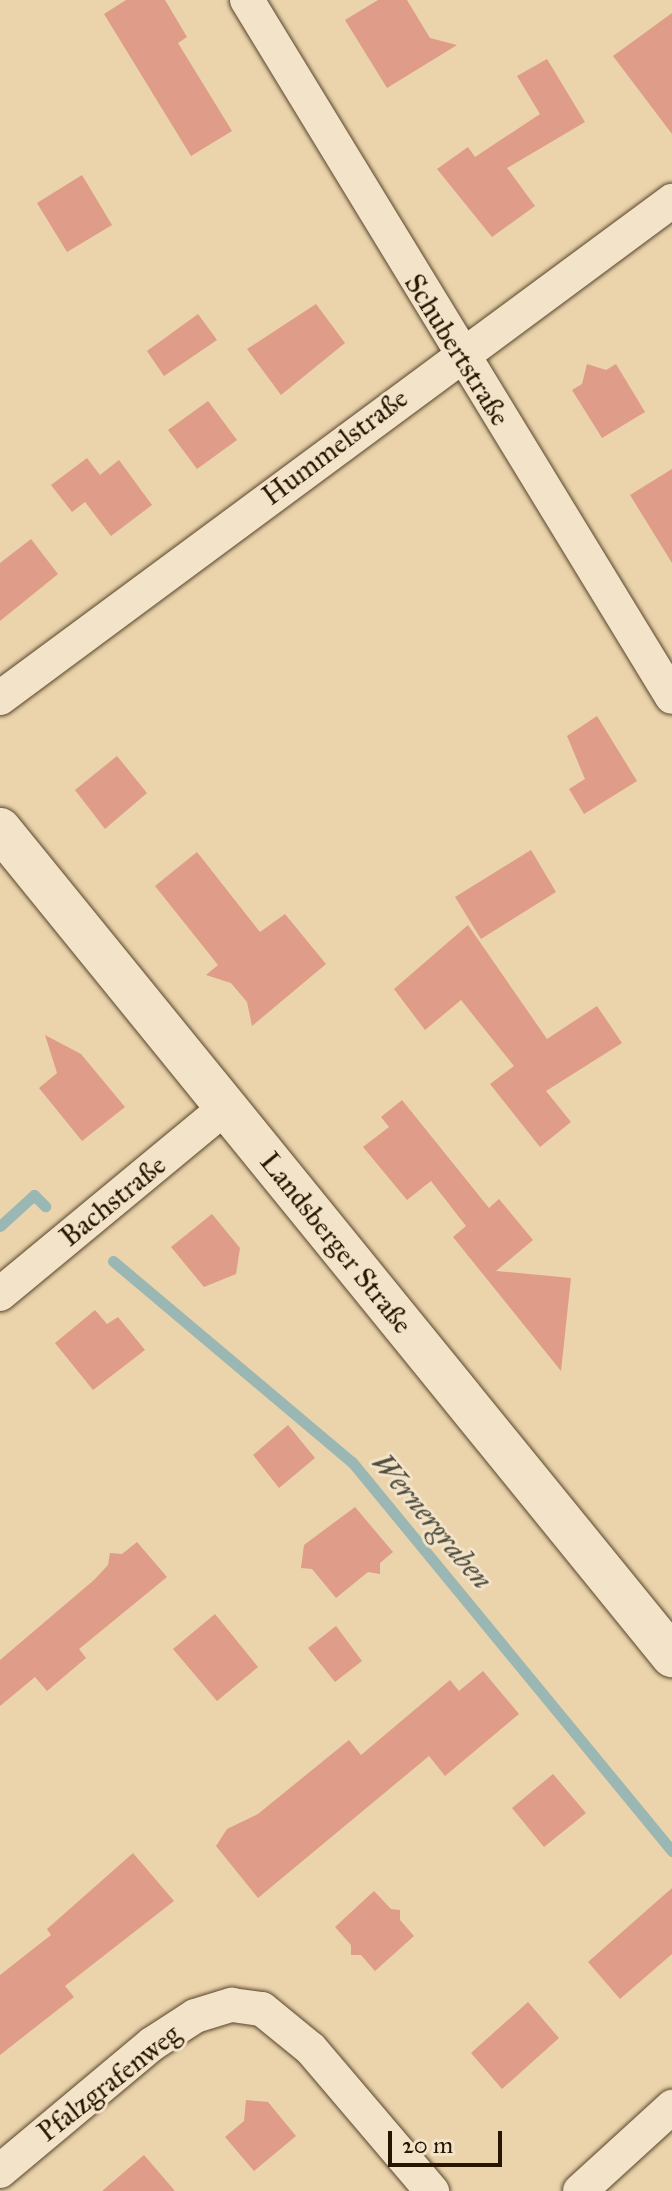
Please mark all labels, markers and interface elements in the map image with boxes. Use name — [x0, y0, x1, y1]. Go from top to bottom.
street label: Schubertstraße — [397, 268, 517, 432]
street label: Hummelstraße — [256, 381, 414, 513]
street label: Landsberger Straße — [253, 1146, 419, 1340]
street label: Bachstraße — [53, 1148, 173, 1254]
water label: Wernergraben — [364, 1445, 500, 1597]
street label: Pfalzgrafenweg — [31, 2017, 187, 2149]
scale bar — [392, 2115, 506, 2165]
text: 20 m — [402, 2130, 453, 2160]

